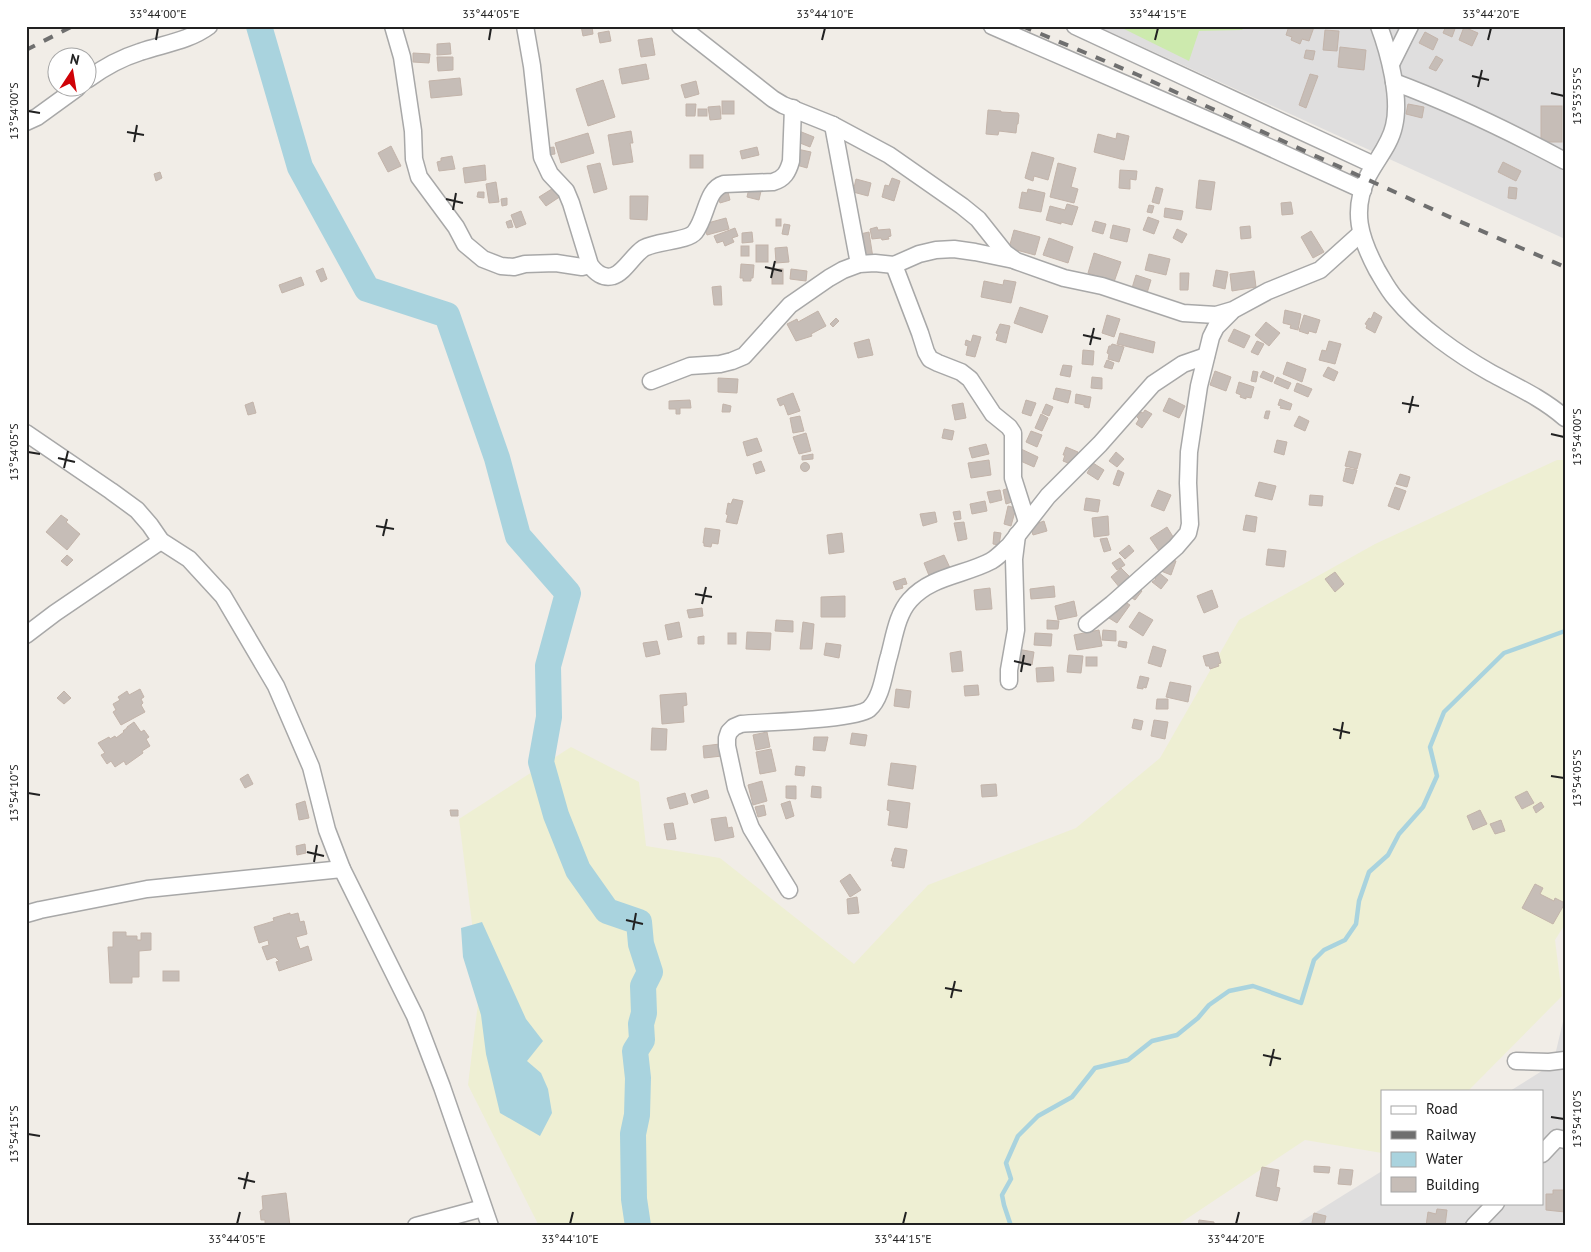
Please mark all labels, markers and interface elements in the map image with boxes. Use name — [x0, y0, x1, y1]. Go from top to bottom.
text: 33°44'00"E — [129, 6, 187, 21]
text: 33°44'05"E — [462, 6, 520, 21]
text: 33°44'10"E — [796, 6, 854, 21]
text: 33°44'15"E — [1129, 6, 1187, 21]
text: 33°44'20"E — [1462, 6, 1520, 21]
north arrow — [48, 48, 98, 98]
text: N — [68, 50, 81, 69]
text: 13°53'55"S — [1569, 67, 1584, 125]
text: 13°54'00"S — [6, 82, 21, 140]
text: 13°54'00"S — [1569, 408, 1584, 466]
text: 13°54'05"S — [6, 423, 21, 481]
text: 13°54'05"S — [1569, 749, 1584, 807]
text: 13°54'10"S — [6, 764, 21, 822]
legend — [1381, 1090, 1544, 1204]
text: 13°54'10"S — [1569, 1090, 1584, 1148]
text: Road — [1426, 1099, 1458, 1118]
text: 13°54'15"S — [6, 1105, 21, 1163]
text: Railway — [1426, 1125, 1476, 1144]
text: Water — [1426, 1149, 1463, 1168]
text: Building — [1426, 1175, 1480, 1194]
text: 33°44'05"E — [208, 1231, 266, 1246]
text: 33°44'10"E — [541, 1231, 599, 1246]
text: 33°44'15"E — [874, 1231, 932, 1246]
text: 33°44'20"E — [1207, 1231, 1265, 1246]

